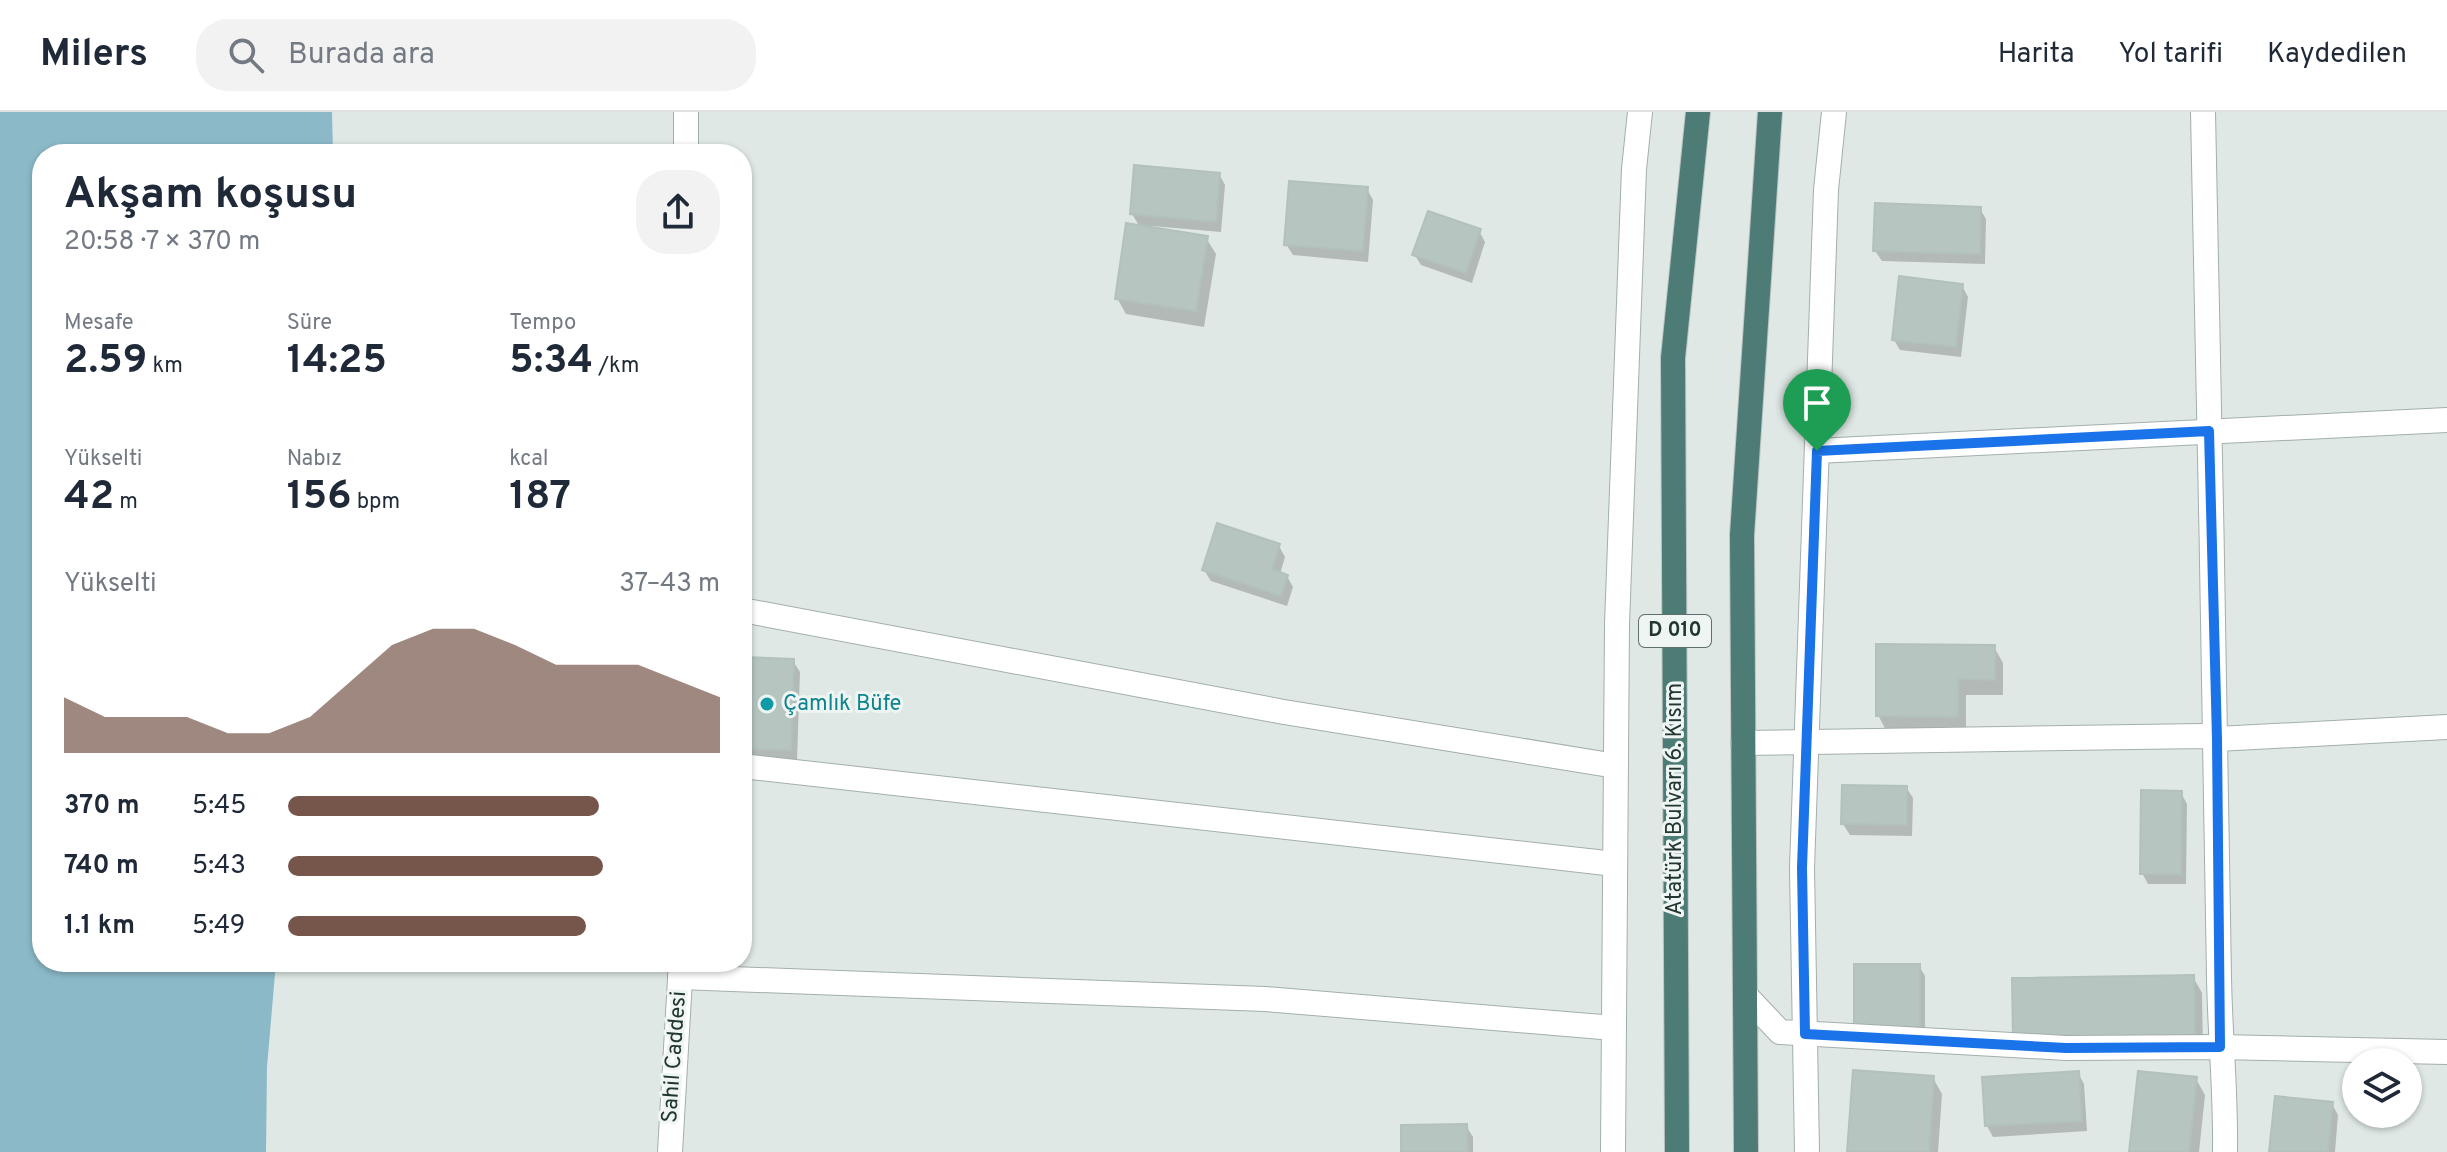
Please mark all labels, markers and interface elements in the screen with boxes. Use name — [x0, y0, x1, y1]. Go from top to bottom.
search box — [196, 19, 756, 91]
text: Milers — [40, 31, 148, 80]
icon: search — [224, 33, 268, 77]
text: Burada ara — [288, 37, 435, 74]
text: Harita — [1998, 37, 2074, 73]
text: Yol tarifi — [2118, 37, 2223, 73]
text: Kaydedilen — [2267, 37, 2407, 73]
text: Akşam koşusu — [64, 168, 357, 224]
button: share — [636, 170, 720, 254]
text: 20:58 · 7 × 370 m — [64, 226, 260, 259]
text: Mesafe — [64, 310, 134, 337]
text: Süre — [287, 310, 332, 337]
text: Tempo — [509, 310, 576, 337]
text: 2.59 — [64, 337, 147, 387]
text: 14:25 — [287, 337, 387, 387]
text: 5:34 — [509, 337, 593, 387]
text: km — [147, 353, 183, 380]
text: /km — [593, 353, 639, 380]
pin — [1783, 369, 1851, 451]
icon: arrive — [1795, 381, 1839, 425]
text: Yükselti — [64, 446, 142, 473]
text: Nabız — [287, 446, 342, 473]
text: kcal — [509, 446, 548, 473]
text: 42 — [64, 473, 114, 523]
text: 156 — [287, 473, 352, 523]
text: 187 — [509, 473, 571, 523]
text: m — [114, 489, 138, 516]
text: bpm — [352, 489, 400, 516]
text: Yükselti — [64, 568, 157, 601]
text: 37–43 m — [619, 568, 720, 601]
road number: D 010 — [1639, 615, 1711, 647]
street label: Atatürk Bulvarı 6. Kısım — [1662, 683, 1689, 915]
place label: Çamlık Büfe — [783, 691, 901, 718]
marker: Çamlık Büfe — [758, 695, 776, 713]
text: 370 m — [64, 790, 140, 823]
text: 5:45 — [192, 790, 246, 823]
text: 740 m — [64, 850, 139, 883]
text: 5:43 — [192, 850, 246, 883]
text: 1.1 km — [64, 910, 135, 943]
text: 5:49 — [192, 910, 245, 943]
street label: Sahil Caddesi — [657, 990, 693, 1124]
map controls — [2342, 1048, 2422, 1128]
button: layers — [2342, 1048, 2422, 1128]

